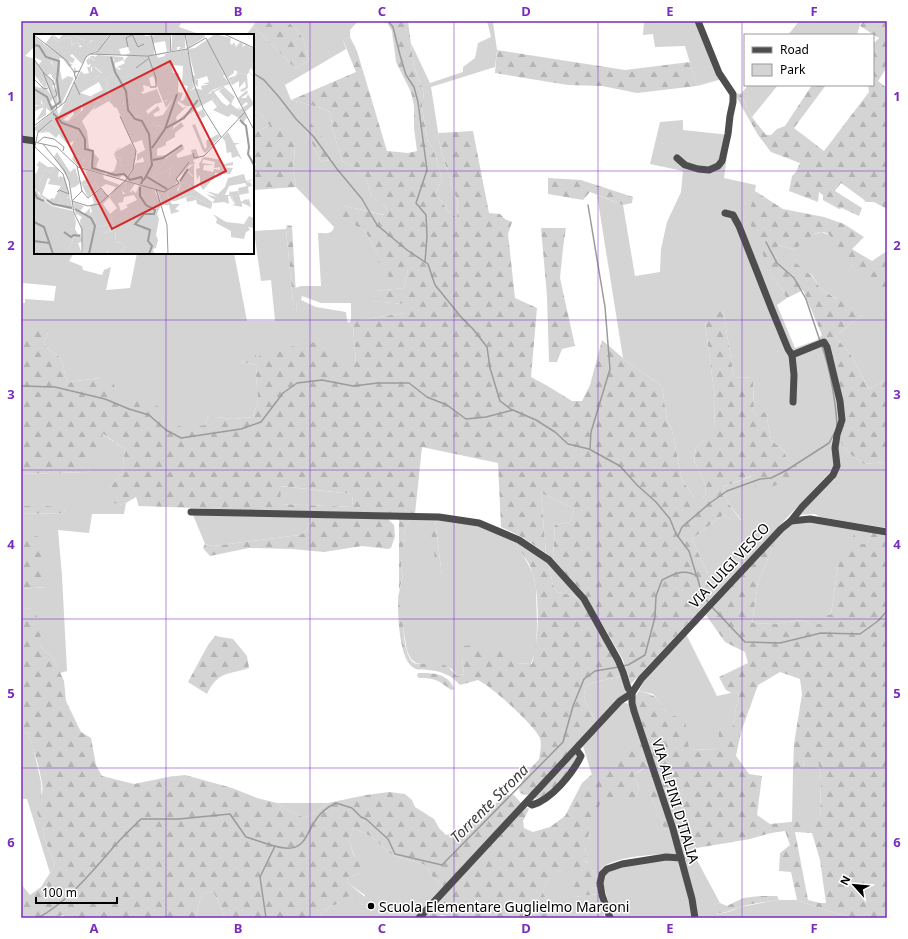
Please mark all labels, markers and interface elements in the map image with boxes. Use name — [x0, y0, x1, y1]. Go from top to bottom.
text: A — [90, 2, 99, 20]
text: B — [234, 2, 242, 20]
text: C — [378, 2, 386, 20]
text: D — [521, 2, 531, 20]
text: E — [666, 2, 674, 20]
text: F — [810, 2, 818, 20]
inset map — [34, 34, 254, 254]
legend — [744, 34, 874, 86]
text: Road — [780, 41, 809, 58]
text: Park — [780, 61, 806, 78]
text: 1 — [7, 87, 15, 105]
text: 1 — [893, 87, 901, 105]
text: 2 — [7, 236, 15, 254]
text: 2 — [893, 236, 901, 254]
text: 3 — [7, 385, 15, 403]
text: 3 — [893, 385, 901, 403]
street label: VIA LUIGI VESCO — [685, 518, 773, 612]
text: 4 — [7, 535, 15, 553]
text: 4 — [893, 535, 901, 553]
text: 5 — [7, 684, 15, 702]
text: 5 — [893, 684, 901, 702]
street label: VIA ALPINI D'ITALIA — [648, 736, 704, 866]
water label: Torrente Strona — [446, 759, 533, 846]
text: 6 — [7, 833, 15, 851]
text: 6 — [893, 833, 901, 851]
north arrow — [834, 865, 874, 905]
text: N — [836, 873, 853, 888]
scale bar — [36, 879, 117, 905]
text: 100 m — [42, 884, 77, 901]
place label: Scuola Elementare Guglielmo Marconi — [379, 897, 629, 916]
marker: Scuola Elementare Guglielmo Marconi — [366, 901, 376, 911]
text: A — [90, 919, 99, 937]
text: B — [234, 919, 242, 937]
text: C — [378, 919, 386, 937]
text: D — [521, 919, 531, 937]
text: E — [666, 919, 674, 937]
text: F — [810, 919, 818, 937]

